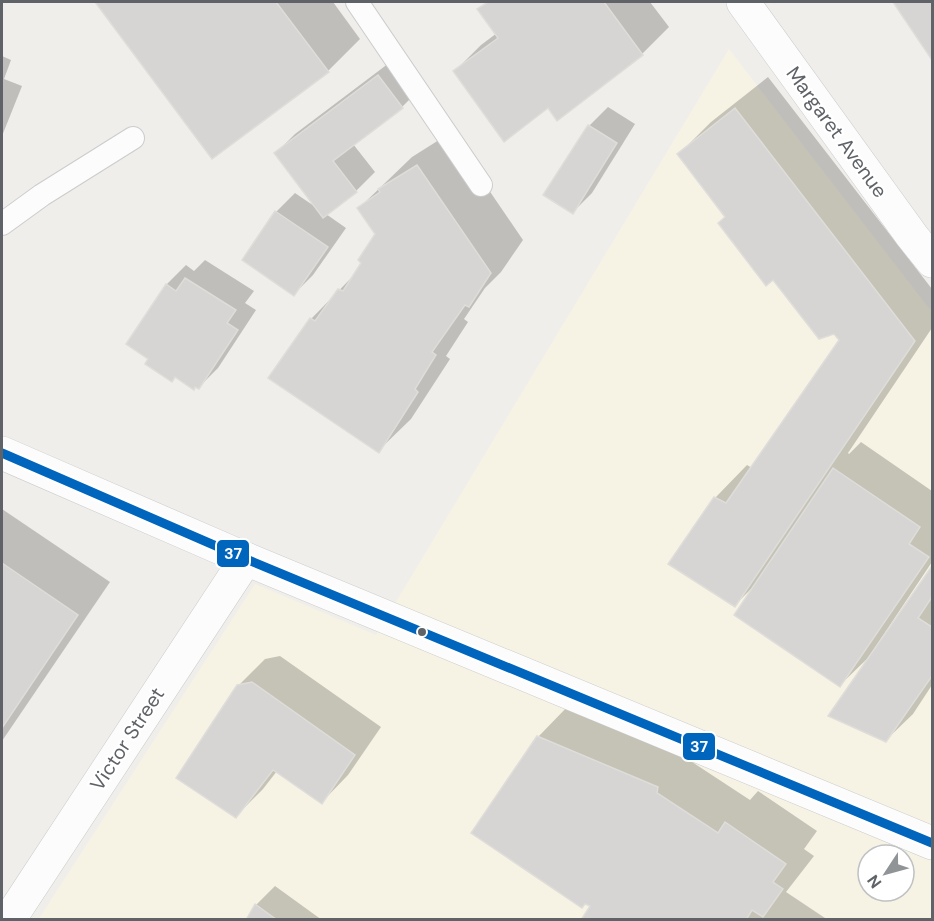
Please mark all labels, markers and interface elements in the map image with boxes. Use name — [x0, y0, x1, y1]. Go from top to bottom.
street label: Margaret Avenue — [781, 61, 893, 203]
line badge: 37 — [216, 539, 250, 568]
text: 37 — [224, 543, 242, 564]
unlabelled marker — [416, 626, 428, 638]
street label: Victor Street — [84, 682, 170, 796]
line badge: 37 — [682, 732, 716, 761]
text: 37 — [690, 736, 708, 757]
north arrow — [856, 843, 916, 903]
text: N — [862, 871, 886, 892]

